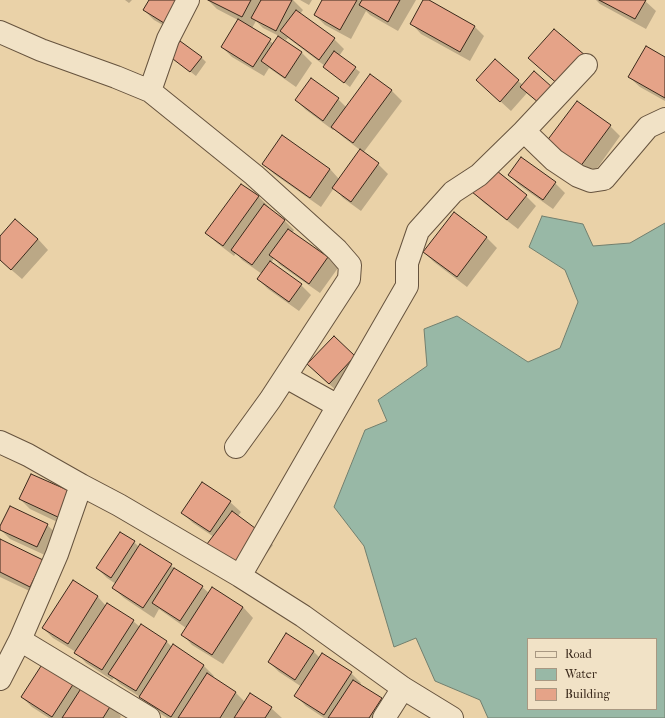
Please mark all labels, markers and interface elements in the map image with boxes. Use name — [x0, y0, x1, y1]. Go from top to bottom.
legend — [527, 638, 657, 710]
text: Road — [565, 647, 592, 661]
text: Water — [565, 667, 597, 681]
text: Building — [565, 687, 610, 701]

